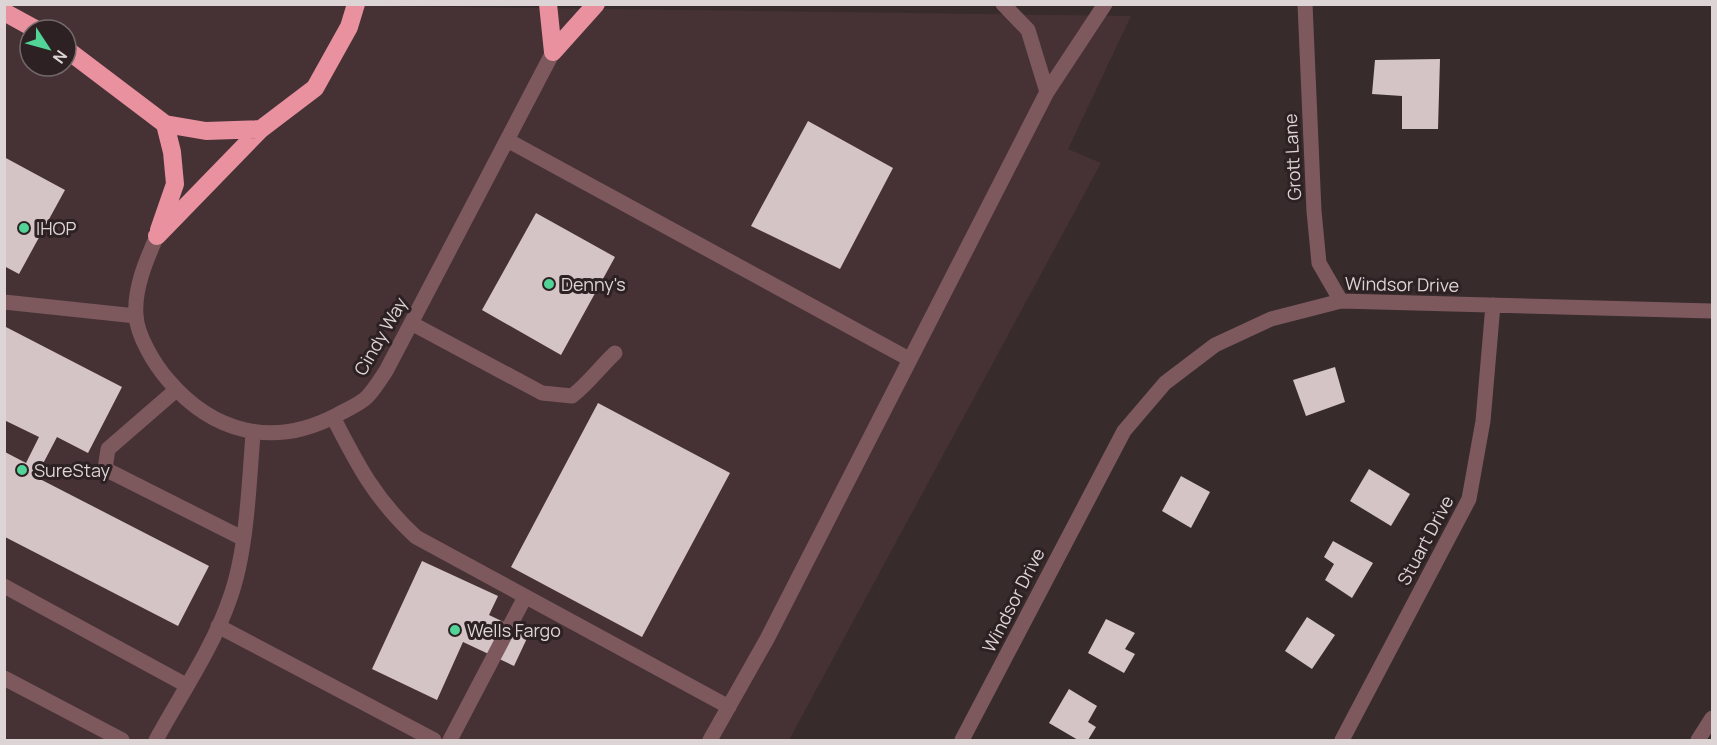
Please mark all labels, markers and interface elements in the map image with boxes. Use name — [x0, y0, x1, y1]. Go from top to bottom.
north arrow — [18, 18, 78, 78]
text: N — [48, 46, 72, 68]
street label: Grott Lane — [1278, 113, 1306, 201]
place label: IHOP — [36, 216, 77, 240]
marker: IHOP — [17, 221, 31, 235]
street label: Windsor Drive — [1345, 271, 1459, 297]
place label: Denny's — [561, 272, 626, 296]
marker: Denny's — [542, 277, 556, 291]
street label: Cindy Way — [348, 292, 412, 379]
place label: SureStay — [34, 458, 110, 482]
marker: SureStay — [15, 463, 29, 477]
street label: Stuart Drive — [1391, 491, 1459, 589]
street label: Windsor Drive — [976, 544, 1050, 656]
place label: Wells Fargo — [467, 618, 561, 642]
marker: Wells Fargo — [448, 623, 462, 637]

